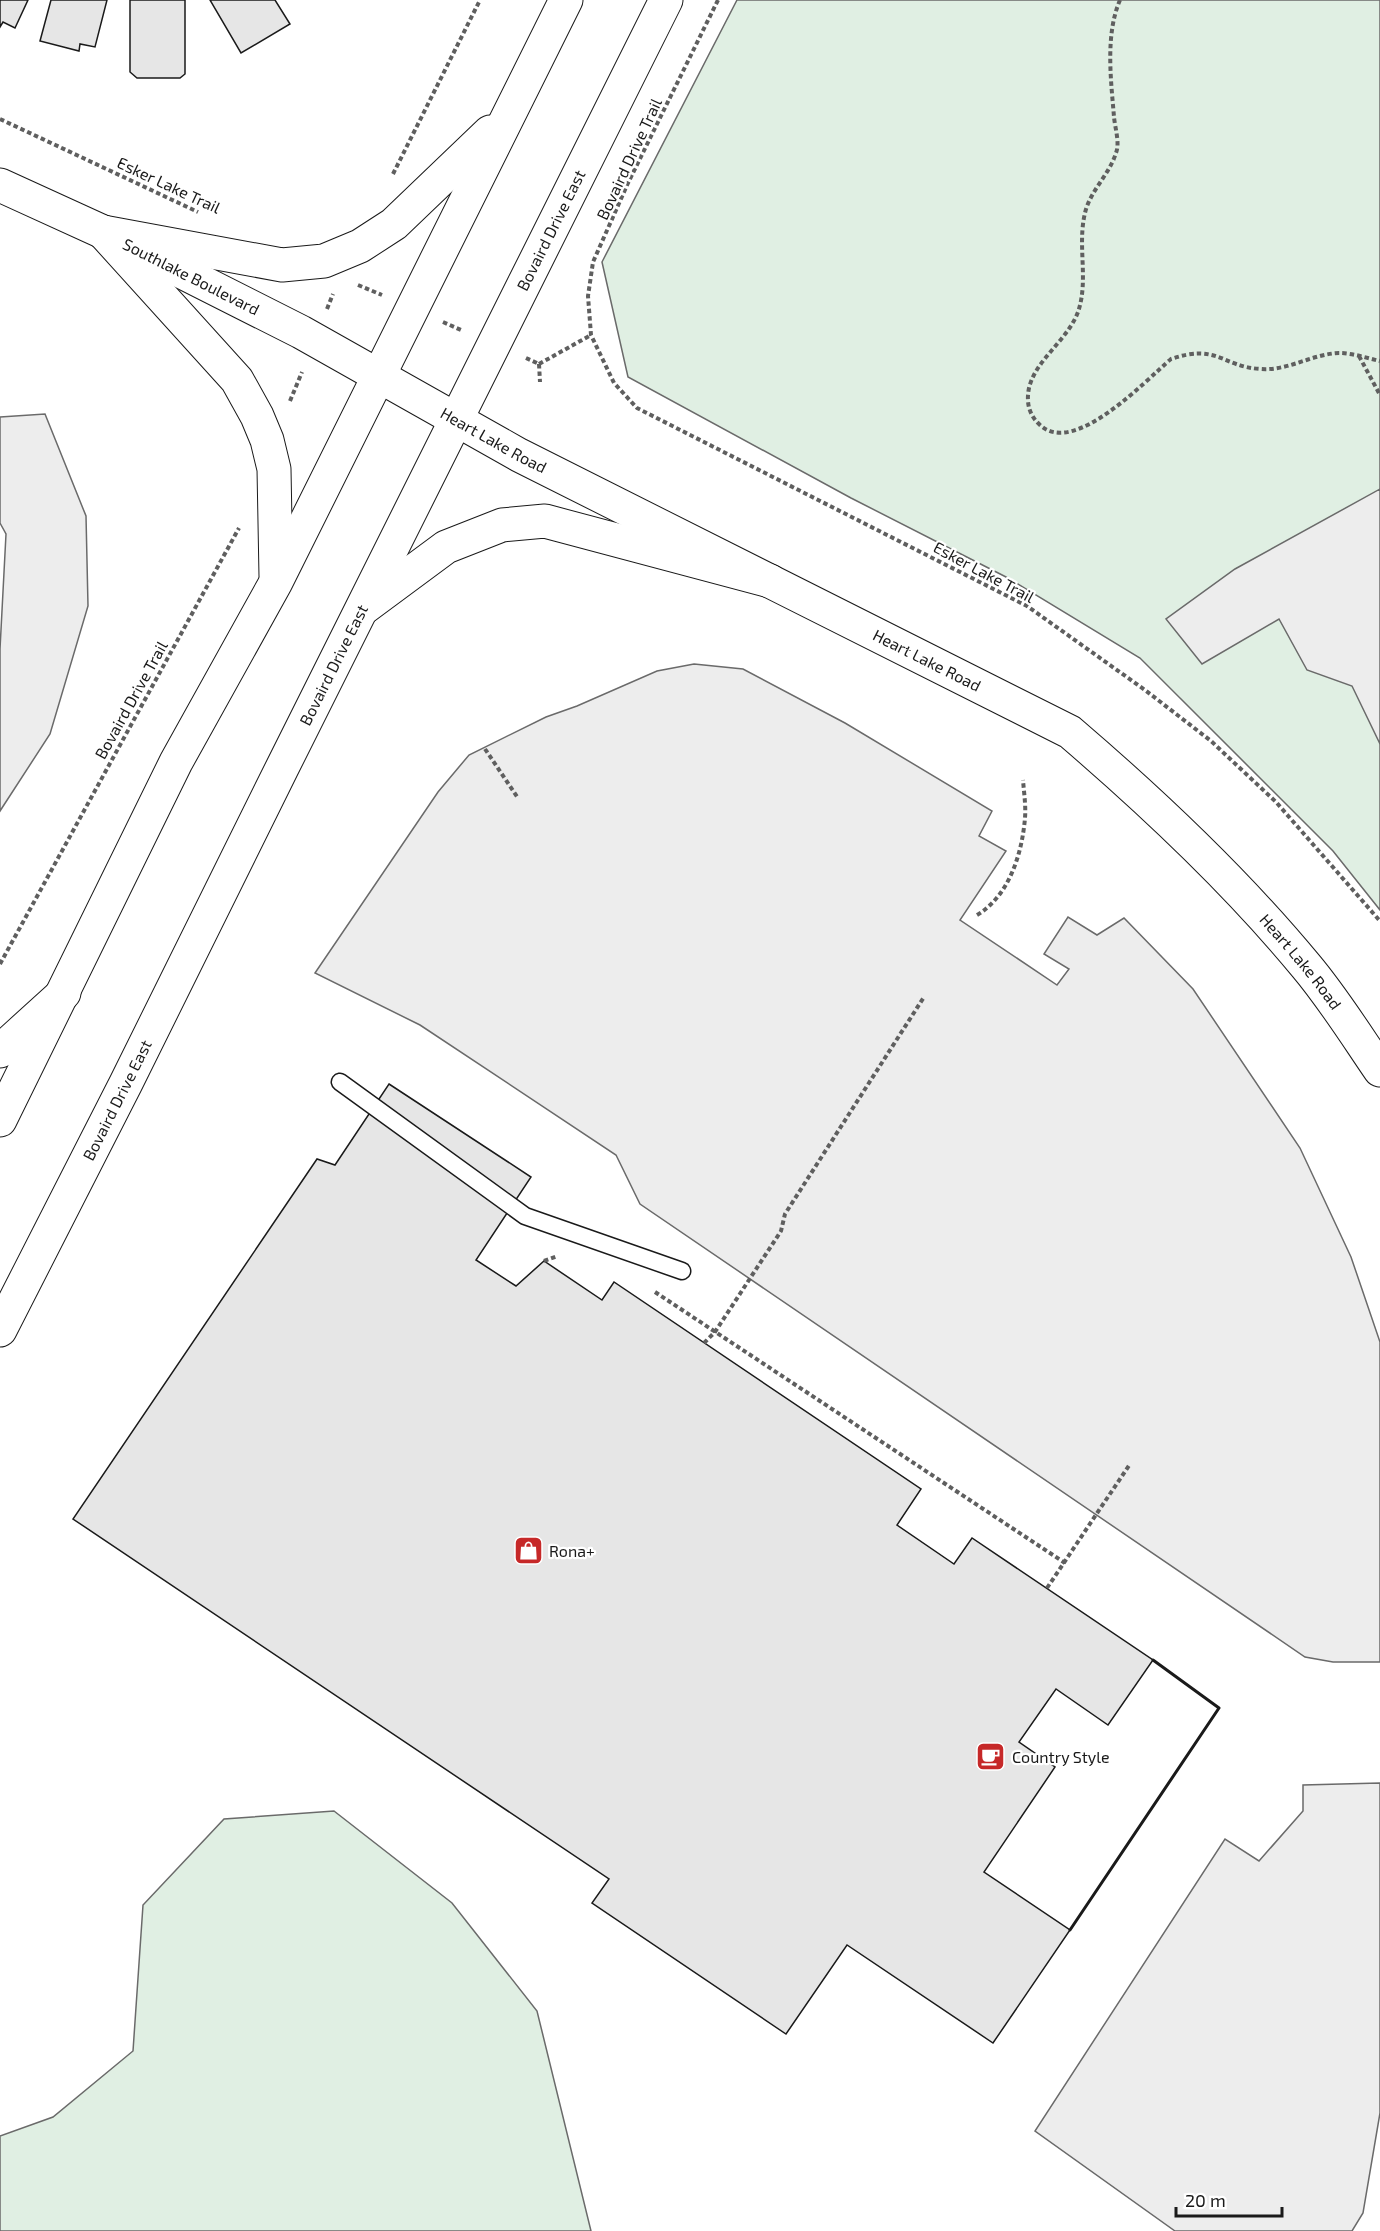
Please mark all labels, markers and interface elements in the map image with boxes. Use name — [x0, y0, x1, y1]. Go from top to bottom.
street label: Bovaird Drive Trail — [592, 95, 665, 223]
street label: Esker Lake Trail — [115, 152, 224, 217]
street label: Bovaird Drive East — [512, 166, 589, 294]
street label: Southlake Boulevard — [120, 234, 263, 318]
street label: Heart Lake Road — [438, 403, 550, 476]
street label: Esker Lake Trail — [930, 537, 1038, 606]
street label: Bovaird Drive East — [295, 601, 371, 728]
street label: Heart Lake Road — [870, 625, 984, 695]
street label: Bovaird Drive Trail — [90, 637, 171, 762]
street label: Heart Lake Road — [1256, 910, 1346, 1013]
street label: Bovaird Drive East — [78, 1036, 155, 1163]
shop icon: Rona+ — [512, 1535, 544, 1567]
place label: Rona+ — [549, 1541, 595, 1560]
cafe icon: Country Style — [975, 1741, 1007, 1773]
place label: Country Style — [1012, 1747, 1110, 1766]
scale bar — [1176, 2180, 1282, 2218]
text: 20 m — [1185, 2189, 1226, 2211]

